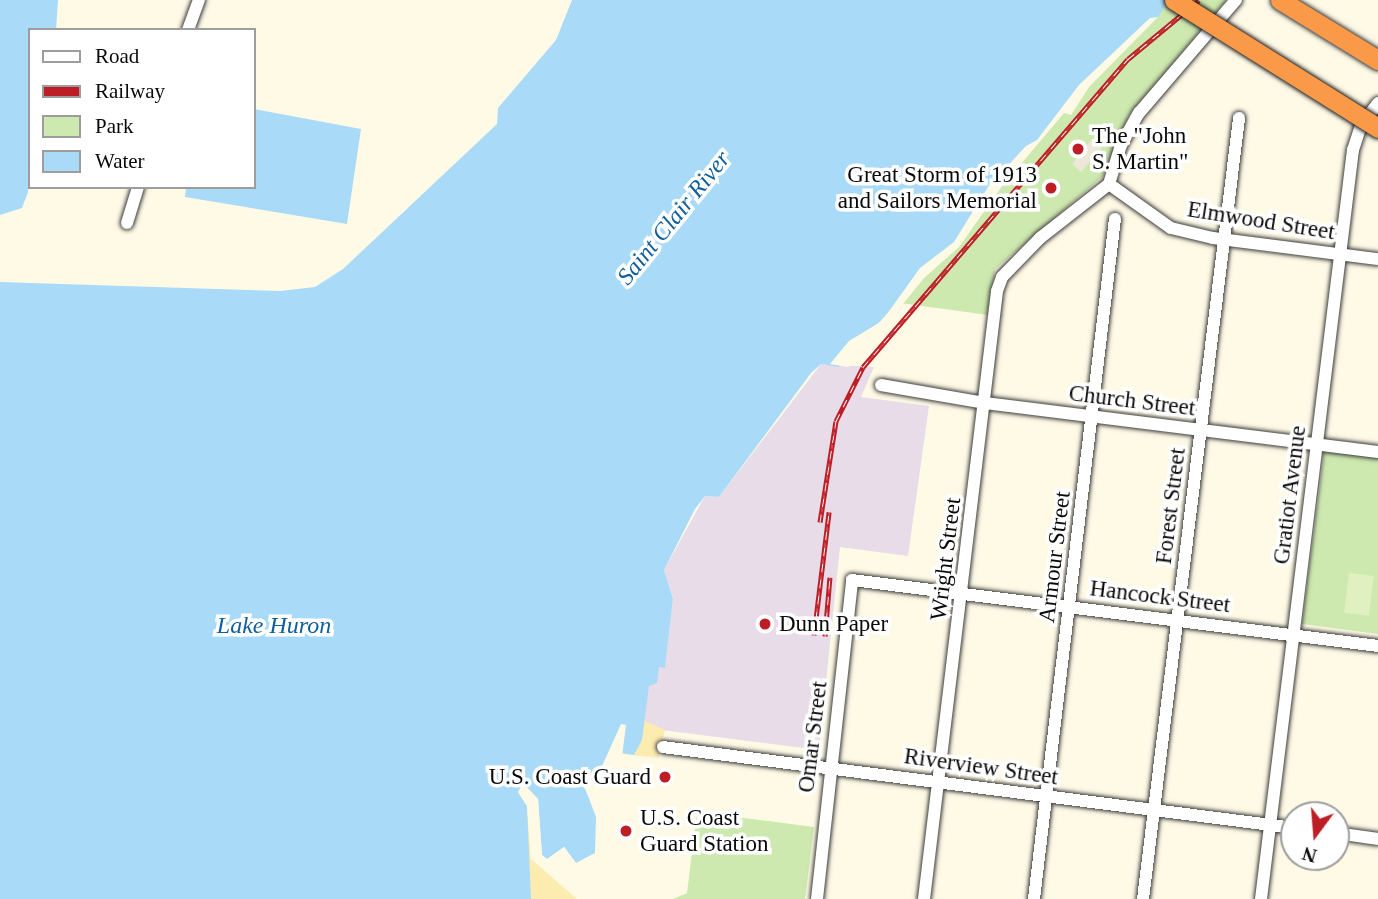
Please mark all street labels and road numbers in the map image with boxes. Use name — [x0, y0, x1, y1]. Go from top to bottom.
street label: Elmwood Street — [1185, 196, 1337, 246]
street label: Church Street — [1067, 380, 1197, 422]
street label: Gratiot Avenue — [1268, 423, 1312, 567]
street label: Forest Street — [1150, 446, 1192, 566]
street label: Armour Street — [1033, 490, 1077, 624]
street label: Wright Street — [925, 496, 967, 622]
street label: Hancock Street — [1088, 575, 1232, 619]
street label: Omar Street — [792, 680, 834, 794]
street label: Riverview Street — [902, 743, 1060, 791]

